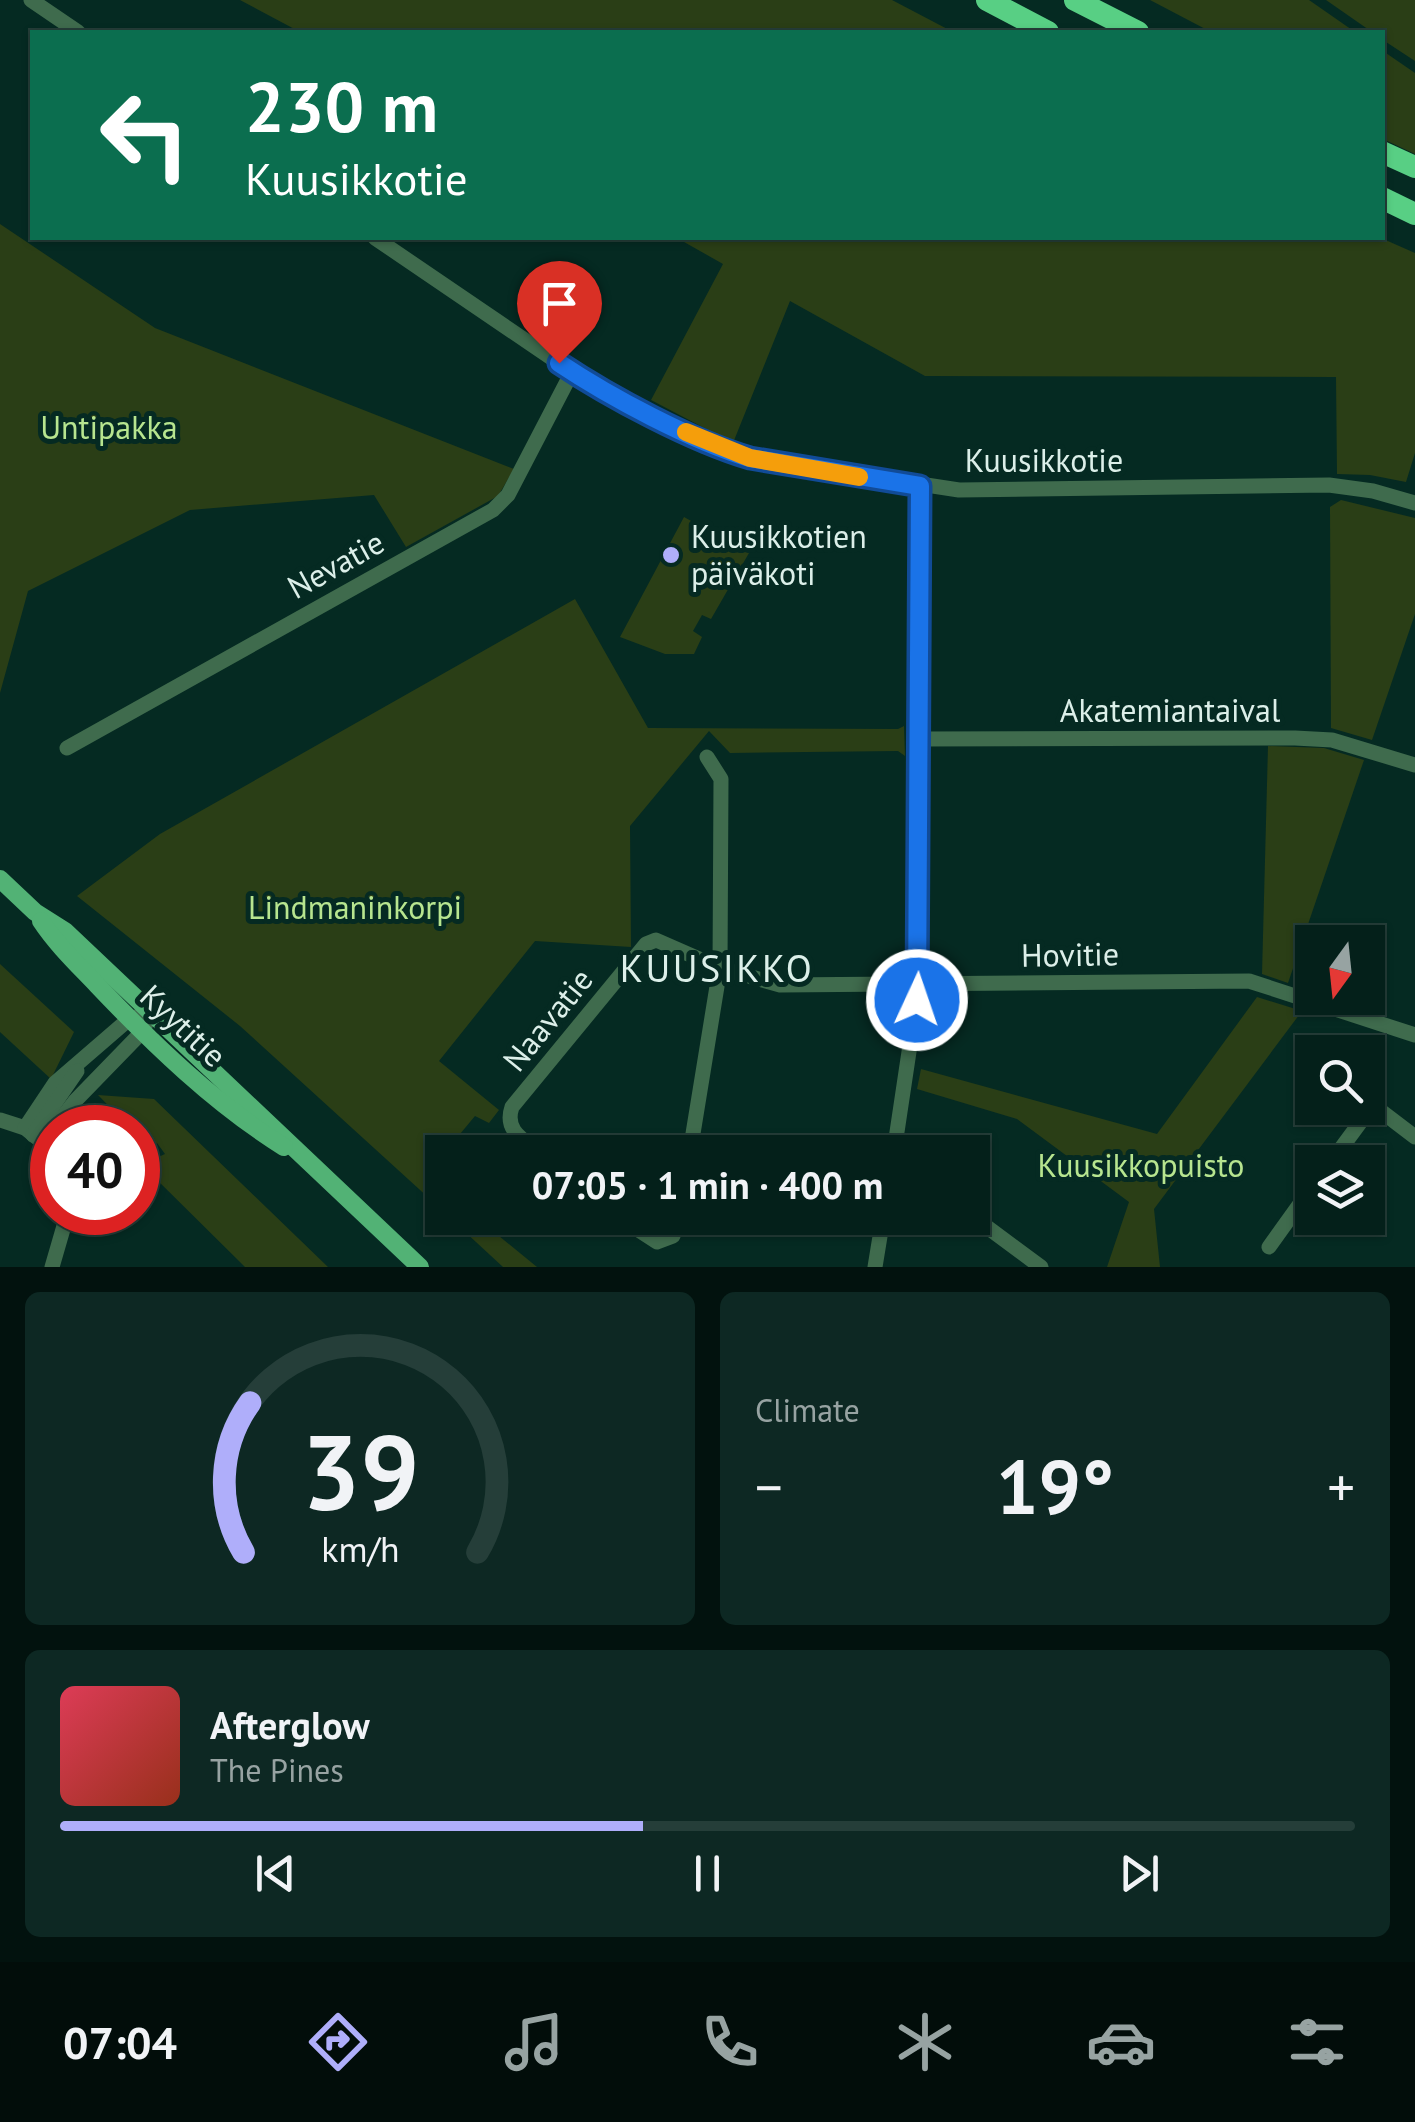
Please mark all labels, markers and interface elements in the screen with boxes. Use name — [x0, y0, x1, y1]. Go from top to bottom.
text: 230 m — [245, 61, 438, 151]
icon: left — [80, 70, 210, 200]
text: Kuusikkotie — [245, 149, 468, 207]
pin — [517, 261, 602, 364]
icon: arrive — [532, 276, 587, 331]
park label: Untipakka — [40, 406, 178, 448]
street label: Kuusikkotie — [965, 439, 1123, 481]
place label: Kuusikkotien päiväkoti — [691, 515, 867, 594]
street label: Nevatie — [280, 521, 391, 608]
marker: Kuusikkotien päiväkoti — [660, 544, 682, 566]
street label: Akatemiantaival — [1060, 689, 1281, 731]
park label: Lindmaninkorpi — [248, 886, 462, 928]
north arrow — [1295, 925, 1385, 1015]
map controls — [1295, 925, 1385, 1235]
street label: Hovitie — [1021, 932, 1119, 976]
district label: KUUSIKKO — [620, 943, 814, 992]
position arrow — [865, 948, 969, 1052]
street label: Naavatie — [493, 959, 601, 1079]
street label: Kyytitie — [132, 975, 236, 1076]
button: search — [1295, 1035, 1385, 1125]
speed limit sign: 40 — [30, 1105, 160, 1235]
park label: Kuusikkopuisto — [1038, 1144, 1244, 1186]
button: layers — [1295, 1145, 1385, 1235]
text: 07:05 · 1 min · 400 m — [532, 1160, 883, 1209]
text: Climate — [755, 1389, 860, 1431]
text: 39 — [301, 1404, 419, 1539]
text: 19° — [996, 1438, 1114, 1535]
text: − — [755, 1451, 783, 1522]
text: + — [1327, 1451, 1355, 1522]
text: km/h — [321, 1526, 399, 1572]
text: Afterglow — [210, 1700, 370, 1749]
text: The Pines — [210, 1749, 344, 1791]
icon: previous — [248, 1846, 303, 1901]
icon: pause — [680, 1846, 735, 1901]
icon: next — [1112, 1846, 1167, 1901]
icon: directions — [303, 2007, 373, 2077]
icon: music — [499, 2007, 569, 2077]
icon: phone — [695, 2007, 765, 2077]
icon: climate — [890, 2007, 960, 2077]
icon: car — [1086, 2007, 1156, 2077]
icon: filters — [1282, 2007, 1352, 2077]
text: 07:04 — [63, 2013, 177, 2071]

